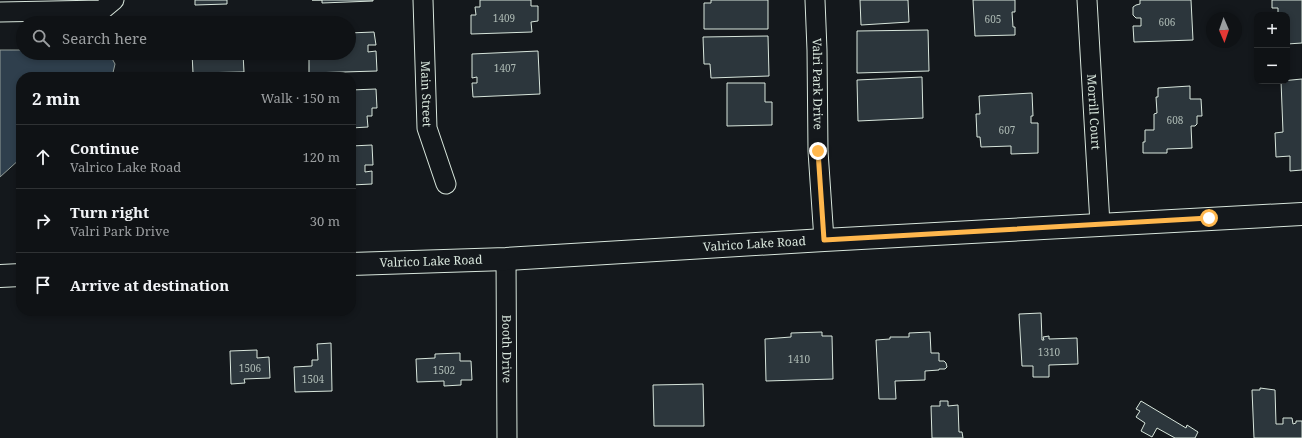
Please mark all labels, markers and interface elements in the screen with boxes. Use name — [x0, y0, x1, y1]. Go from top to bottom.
house number: 1409 — [493, 11, 515, 25]
house number: 605 — [985, 12, 1001, 26]
north arrow — [1206, 12, 1242, 48]
map controls — [1254, 12, 1290, 84]
button: + — [1254, 12, 1290, 48]
house number: 606 — [1159, 15, 1176, 29]
search box — [16, 16, 356, 60]
icon: search — [30, 27, 52, 49]
text: Search here — [62, 28, 147, 48]
street label: Valri Park Drive — [809, 38, 827, 130]
button: − — [1254, 48, 1290, 84]
street label: Main Street — [417, 61, 436, 127]
house number: 1407 — [494, 61, 517, 75]
street label: Morrill Court — [1083, 73, 1105, 150]
text: 2 min — [32, 87, 80, 110]
text: Walk · 150 m — [261, 89, 340, 107]
house number: 608 — [1167, 113, 1184, 127]
house number: 607 — [999, 123, 1016, 137]
text: Continue — [70, 138, 139, 158]
route end — [809, 142, 827, 160]
icon: ahead — [32, 146, 54, 168]
text: 120 m — [303, 148, 340, 166]
text: Valrico Lake Road — [70, 158, 181, 176]
text: Turn right — [70, 202, 149, 222]
route start — [1200, 209, 1218, 227]
icon: right — [32, 210, 54, 232]
text: 30 m — [310, 212, 340, 230]
text: Valri Park Drive — [70, 222, 170, 240]
street label: Valrico Lake Road — [703, 232, 807, 255]
street label: Valrico Lake Road — [379, 251, 483, 271]
icon: arrive — [32, 274, 54, 296]
text: Arrive at destination — [70, 275, 229, 295]
street label: Booth Drive — [498, 315, 516, 383]
house number: 1310 — [1038, 345, 1061, 359]
house number: 1410 — [788, 352, 811, 366]
house number: 1506 — [239, 361, 262, 375]
house number: 1502 — [433, 363, 455, 377]
house number: 1504 — [302, 372, 325, 386]

